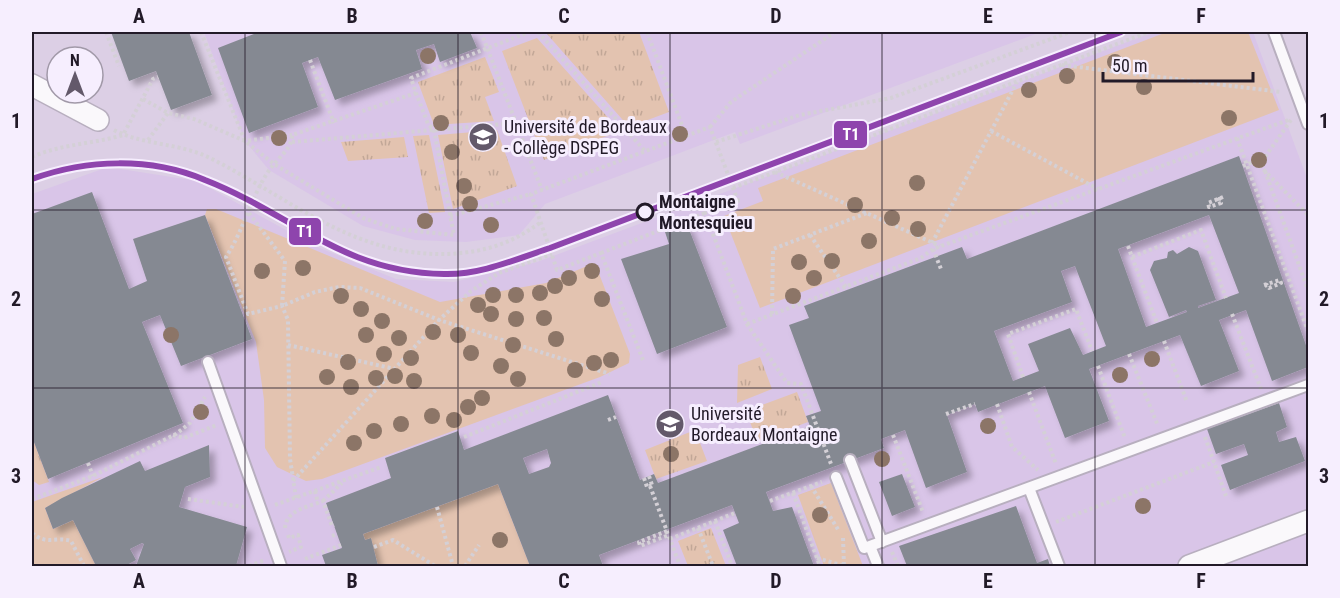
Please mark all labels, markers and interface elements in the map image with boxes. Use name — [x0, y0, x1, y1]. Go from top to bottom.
text: A — [133, 4, 145, 28]
text: B — [346, 4, 358, 28]
text: C — [558, 4, 570, 28]
text: D — [770, 4, 782, 28]
text: E — [983, 4, 993, 28]
text: F — [1196, 4, 1206, 28]
north arrow — [45, 45, 105, 105]
scale bar — [1103, 45, 1253, 83]
text: N — [70, 51, 80, 70]
text: 50 m — [1112, 55, 1147, 76]
text: 1 — [11, 109, 21, 133]
text: 1 — [1319, 109, 1329, 133]
place label: Université de Bordeaux - Collège DSPEG — [504, 116, 667, 158]
line badge: T1 — [833, 120, 868, 149]
school or university icon: Université de Bordeaux - Collège DSPEG — [467, 121, 499, 153]
text: T1 — [843, 125, 859, 144]
place label: Montaigne Montesquieu — [659, 191, 753, 233]
marker: Montaigne Montesquieu — [636, 203, 654, 221]
line badge: T1 — [288, 217, 322, 246]
text: T1 — [297, 222, 313, 241]
text: 2 — [11, 287, 21, 311]
text: 2 — [1319, 287, 1329, 311]
place label: Université Bordeaux Montaigne — [691, 403, 837, 445]
school or university icon: Université Bordeaux Montaigne — [654, 408, 686, 440]
text: 3 — [11, 464, 21, 488]
text: 3 — [1319, 464, 1329, 488]
text: A — [133, 569, 145, 593]
text: B — [346, 569, 358, 593]
text: C — [558, 569, 570, 593]
text: D — [770, 569, 782, 593]
text: E — [983, 569, 993, 593]
text: F — [1196, 569, 1206, 593]

